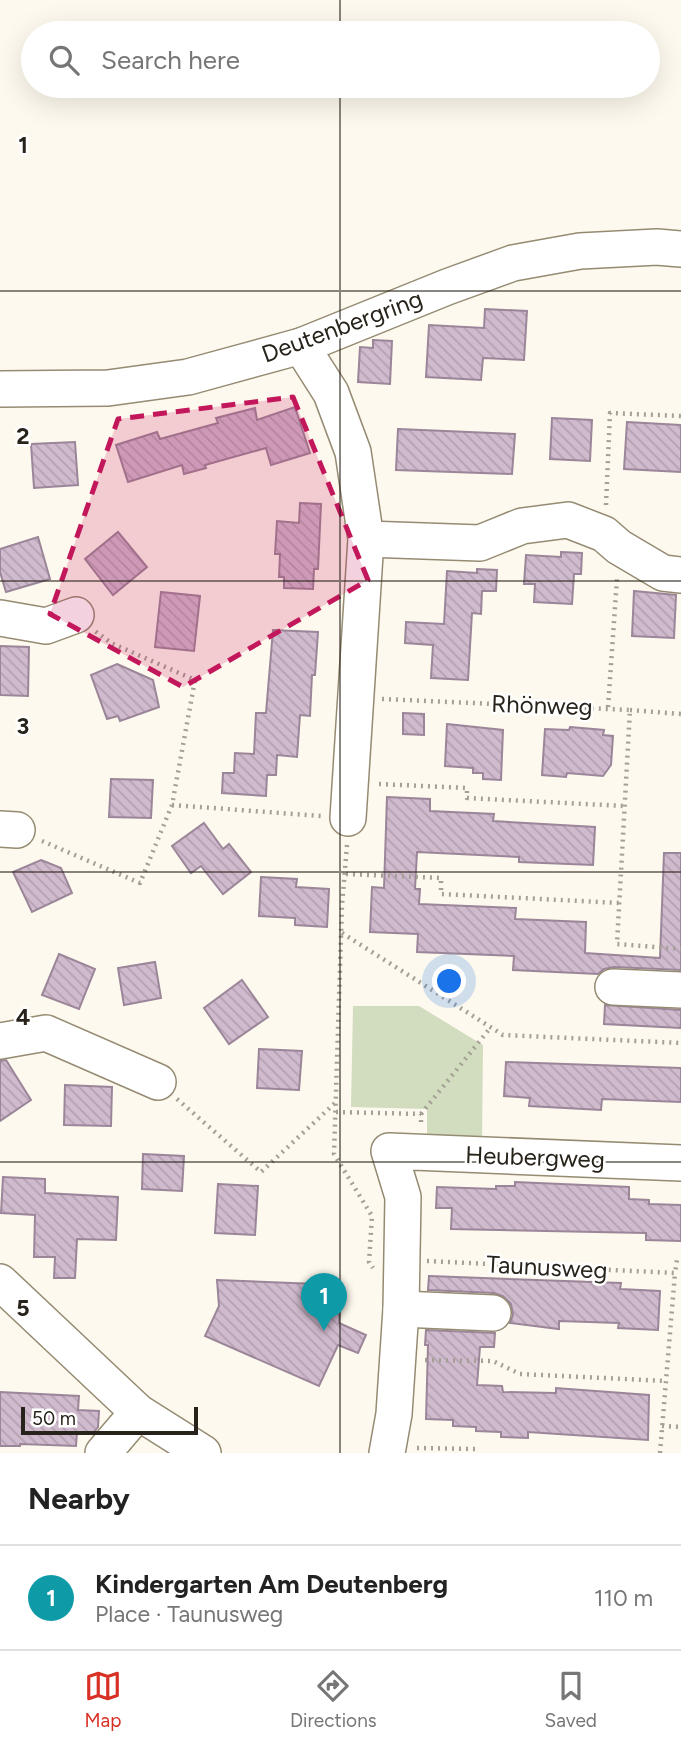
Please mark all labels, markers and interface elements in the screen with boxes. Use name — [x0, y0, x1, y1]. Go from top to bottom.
search box — [21, 21, 660, 98]
icon: search — [45, 41, 83, 79]
text: Search here — [101, 44, 240, 76]
text: 1 — [18, 131, 28, 159]
street label: Deutenbergring — [258, 283, 426, 369]
text: 2 — [16, 422, 30, 450]
street label: Rhönweg — [491, 689, 593, 721]
text: 3 — [17, 712, 29, 740]
your location — [432, 964, 466, 998]
text: 4 — [16, 1003, 30, 1031]
street label: Heubergweg — [465, 1140, 605, 1174]
street label: Taunusweg — [486, 1249, 608, 1285]
pin: 1 — [301, 1273, 347, 1331]
text: 5 — [16, 1294, 30, 1322]
scale bar — [21, 1404, 198, 1436]
text: 50 m — [32, 1407, 76, 1430]
text: Nearby — [28, 1480, 130, 1517]
text: Kindergarten Am Deutenberg — [95, 1568, 448, 1600]
text: 1 — [46, 1584, 56, 1612]
text: 110 m — [594, 1584, 653, 1612]
text: Place · Taunusweg — [95, 1600, 283, 1628]
tab: Map — [84, 1667, 122, 1732]
tab: Directions — [290, 1667, 377, 1732]
tab: Saved — [545, 1667, 597, 1732]

